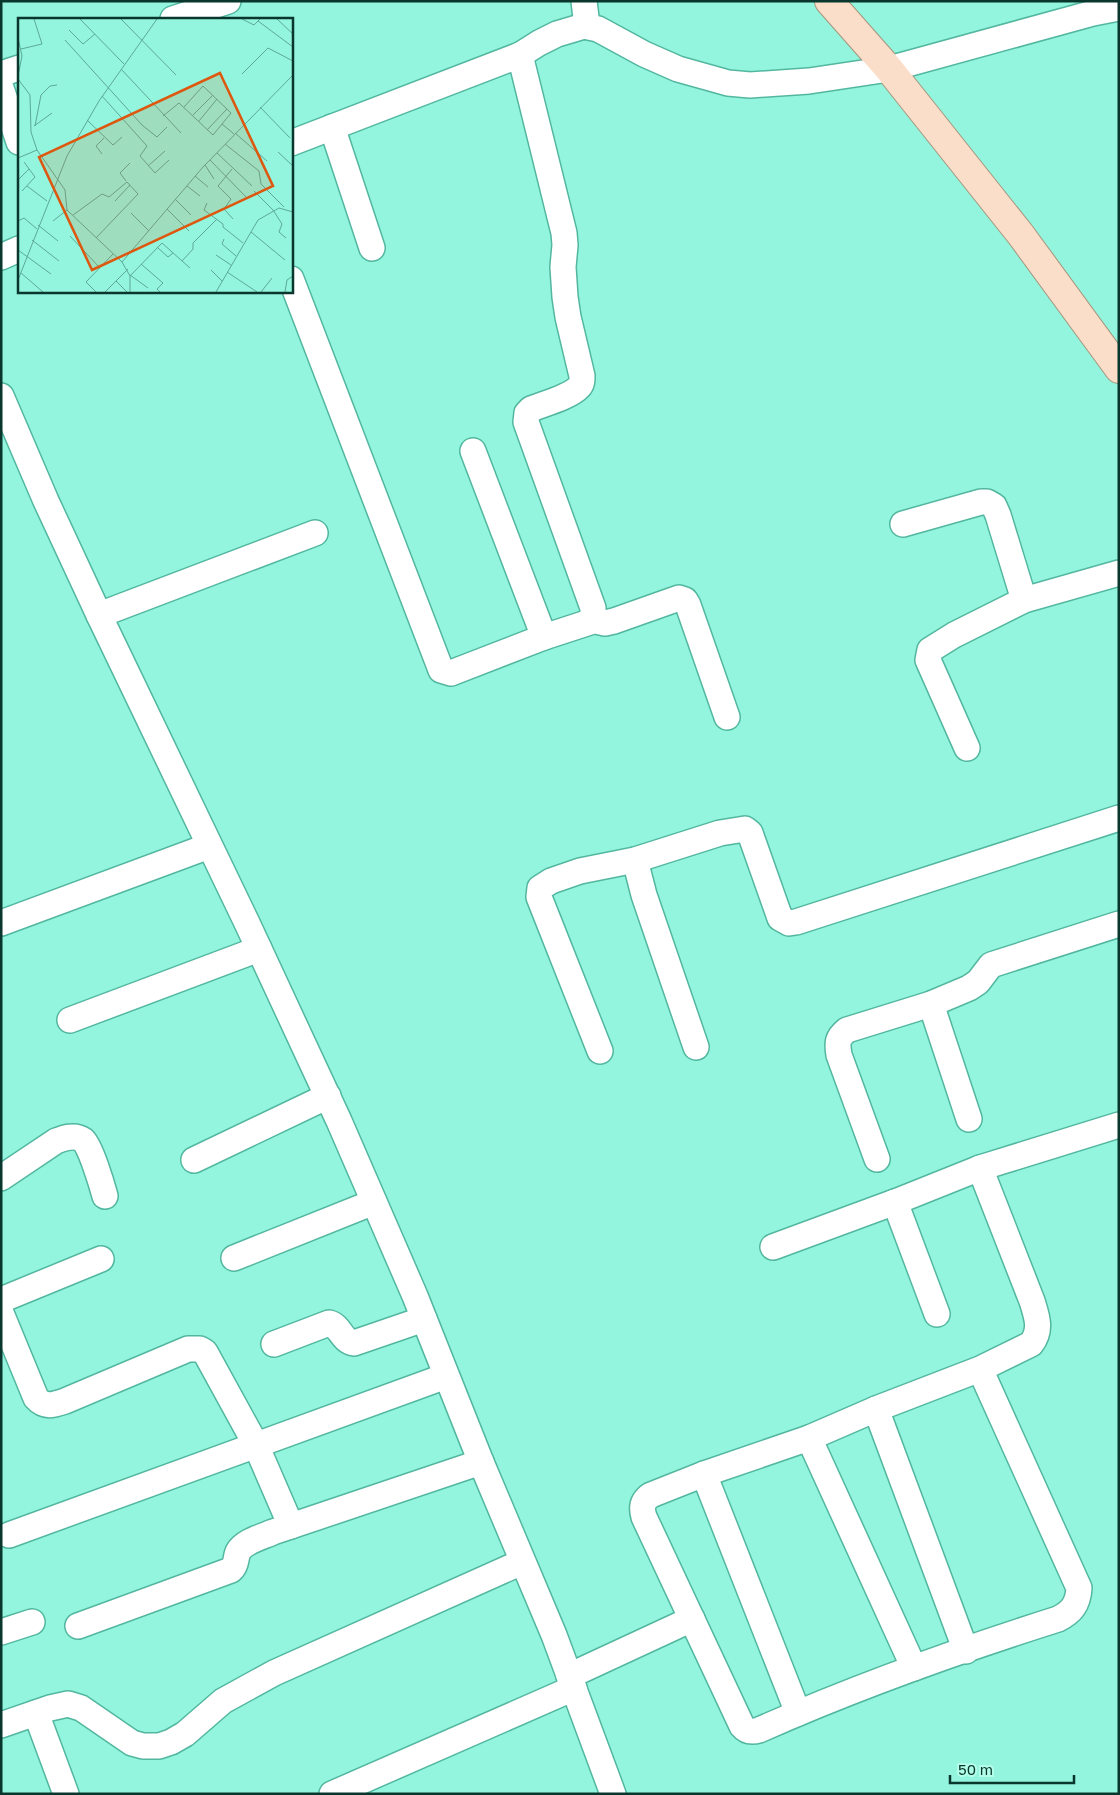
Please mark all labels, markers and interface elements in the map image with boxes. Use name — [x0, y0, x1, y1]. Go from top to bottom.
inset map — [18, 18, 292, 292]
scale bar — [950, 1752, 1074, 1784]
text: 50 m — [958, 1760, 993, 1778]

